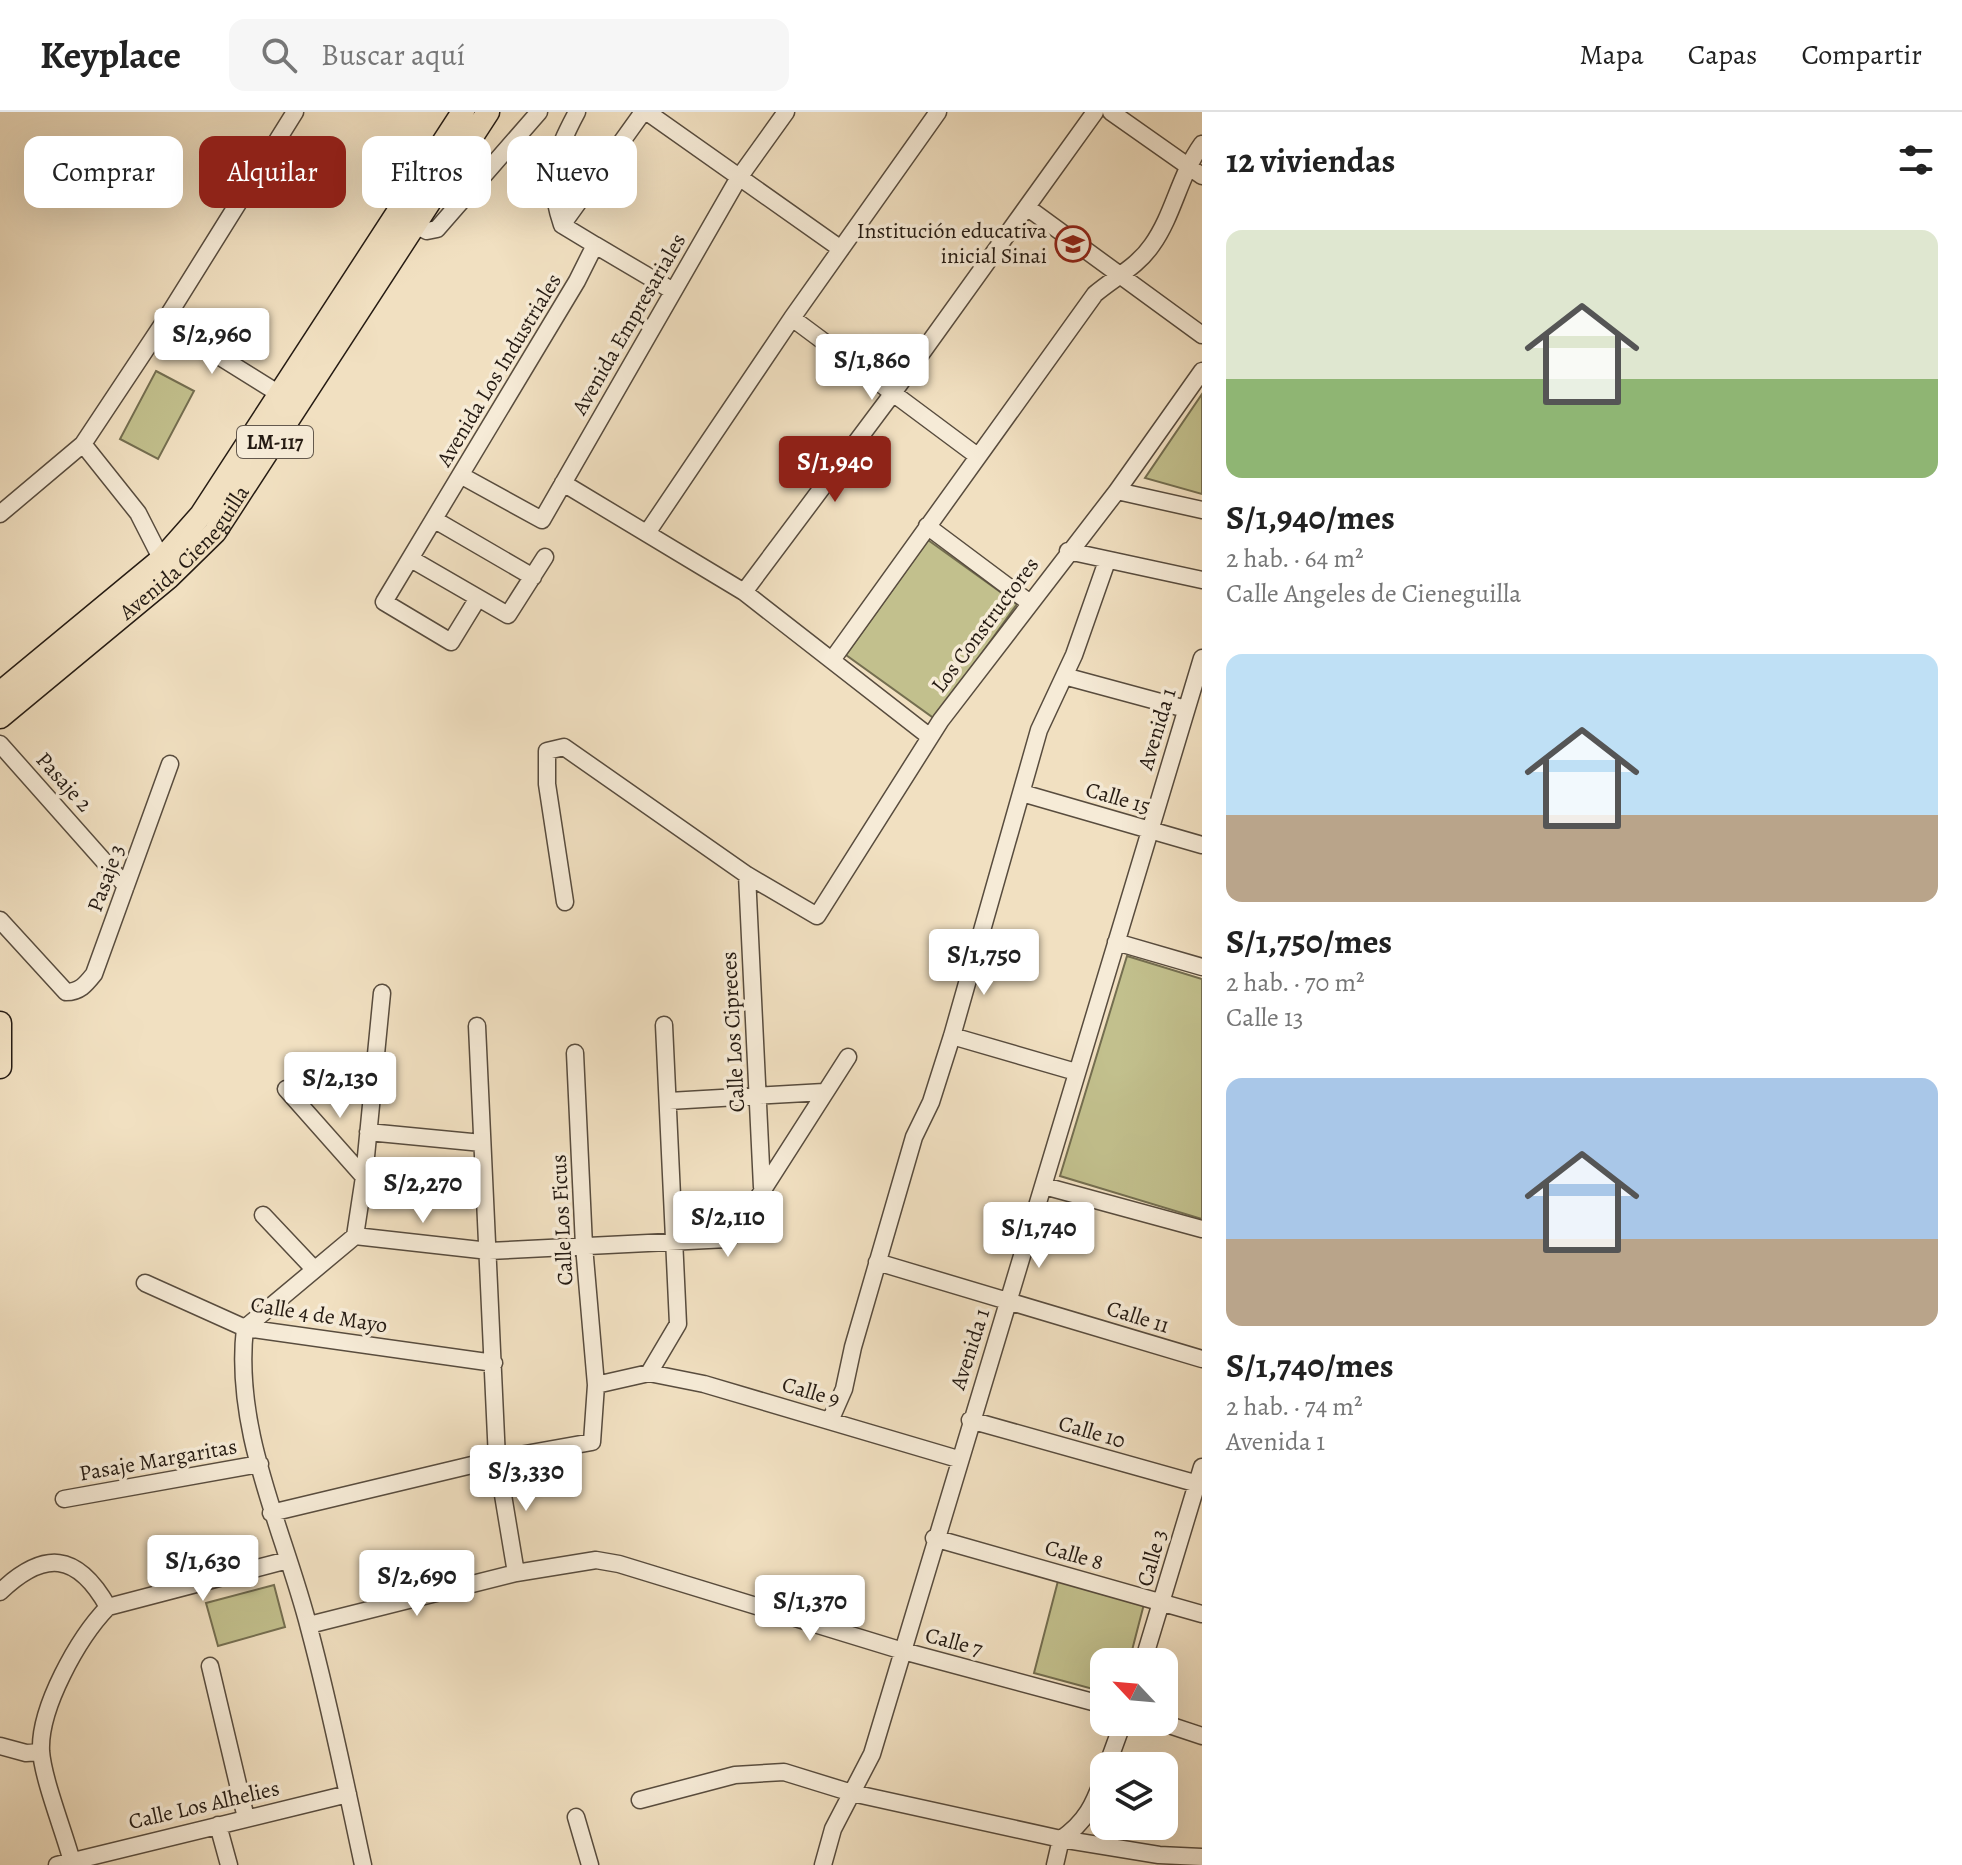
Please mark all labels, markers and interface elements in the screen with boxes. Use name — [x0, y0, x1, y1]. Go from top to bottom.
search box — [229, 19, 789, 91]
text: Keyplace — [40, 29, 181, 81]
icon: search — [257, 33, 301, 77]
text: Buscar aquí — [321, 35, 465, 75]
text: Mapa — [1579, 36, 1644, 74]
text: Capas — [1688, 36, 1757, 74]
text: Compartir — [1801, 36, 1922, 74]
chip: Comprar — [24, 136, 183, 208]
chip: Alquilar — [199, 136, 346, 208]
chip: Filtros — [362, 136, 491, 208]
chip: Nuevo — [507, 136, 637, 208]
text: 12 viviendas — [1226, 137, 1395, 184]
icon: filters — [1894, 138, 1938, 182]
place label: Institución educativa inicial Sinai — [857, 216, 1048, 271]
school or university icon: Institución educativa inicial Sinai — [1054, 225, 1092, 263]
street label: Avenida Empresariales — [564, 228, 693, 421]
street label: Avenida Los Industriales — [429, 268, 569, 473]
icon: home — [1510, 282, 1654, 426]
pin: S/2,960 — [138, 308, 286, 376]
text: S/2,960 — [172, 316, 252, 351]
pin: S/1,860 — [798, 334, 946, 402]
text: S/1,860 — [834, 342, 910, 377]
road number: LM-117 — [237, 426, 313, 458]
pin: S/1,940 — [761, 436, 909, 504]
text: S/1,940 — [797, 444, 873, 479]
street label: Avenida Cieneguilla — [112, 479, 257, 628]
text: S/1,940/mes — [1226, 494, 1395, 541]
text: 2 hab. · 64 m² — [1226, 541, 1364, 576]
street label: Los Constructores — [924, 551, 1046, 699]
text: Calle Angeles de Cieneguilla — [1226, 576, 1521, 611]
street label: Avenida 1 — [1130, 684, 1184, 774]
icon: home — [1510, 706, 1654, 850]
street label: Pasaje 2 — [29, 746, 99, 818]
street label: Calle 15 — [1082, 774, 1154, 822]
street label: Pasaje 3 — [80, 840, 132, 916]
text: S/1,750/mes — [1226, 918, 1392, 965]
pin: S/1,750 — [910, 929, 1058, 997]
text: S/1,750 — [947, 937, 1021, 972]
street label: Calle Los Cipreces — [714, 951, 752, 1113]
text: 2 hab. · 70 m² — [1226, 965, 1365, 1000]
text: Calle 13 — [1226, 1000, 1304, 1035]
pin: S/2,130 — [266, 1052, 414, 1120]
text: S/2,130 — [302, 1060, 378, 1095]
icon: home — [1510, 1130, 1654, 1274]
street label: Calle Los Ficus — [544, 1154, 580, 1286]
pin: S/2,270 — [349, 1157, 497, 1225]
text: S/2,270 — [384, 1165, 462, 1200]
pin: S/2,110 — [654, 1191, 802, 1259]
text: S/2,110 — [691, 1199, 765, 1234]
pin: S/1,740 — [965, 1202, 1113, 1270]
text: S/1,740 — [1001, 1210, 1077, 1245]
street label: Calle 4 de Mayo — [249, 1289, 390, 1341]
street label: Calle 11 — [1103, 1293, 1173, 1341]
street label: Avenida 1 — [942, 1304, 997, 1394]
text: S/1,740/mes — [1226, 1342, 1394, 1389]
street label: Calle 9 — [779, 1369, 843, 1415]
text: 2 hab. · 74 m² — [1226, 1389, 1363, 1424]
street label: Calle 10 — [1055, 1408, 1129, 1456]
text: Avenida 1 — [1226, 1424, 1325, 1459]
street label: Pasaje Margaritas — [77, 1431, 239, 1489]
pin: S/3,330 — [452, 1445, 600, 1513]
text: S/3,330 — [488, 1453, 564, 1488]
street label: Calle 3 — [1130, 1526, 1174, 1590]
street label: Calle 8 — [1041, 1532, 1107, 1578]
pin: S/1,630 — [129, 1535, 277, 1603]
text: S/1,630 — [165, 1543, 241, 1578]
pin: S/2,690 — [343, 1550, 491, 1618]
text: S/2,690 — [377, 1558, 457, 1593]
pin: S/1,370 — [736, 1575, 884, 1643]
text: S/1,370 — [773, 1583, 847, 1618]
street label: Calle 7 — [922, 1620, 987, 1664]
north arrow — [1090, 1648, 1178, 1736]
map controls — [1090, 1648, 1178, 1840]
button: layers — [1090, 1752, 1178, 1840]
street label: Calle Los Alhelies — [126, 1773, 282, 1837]

